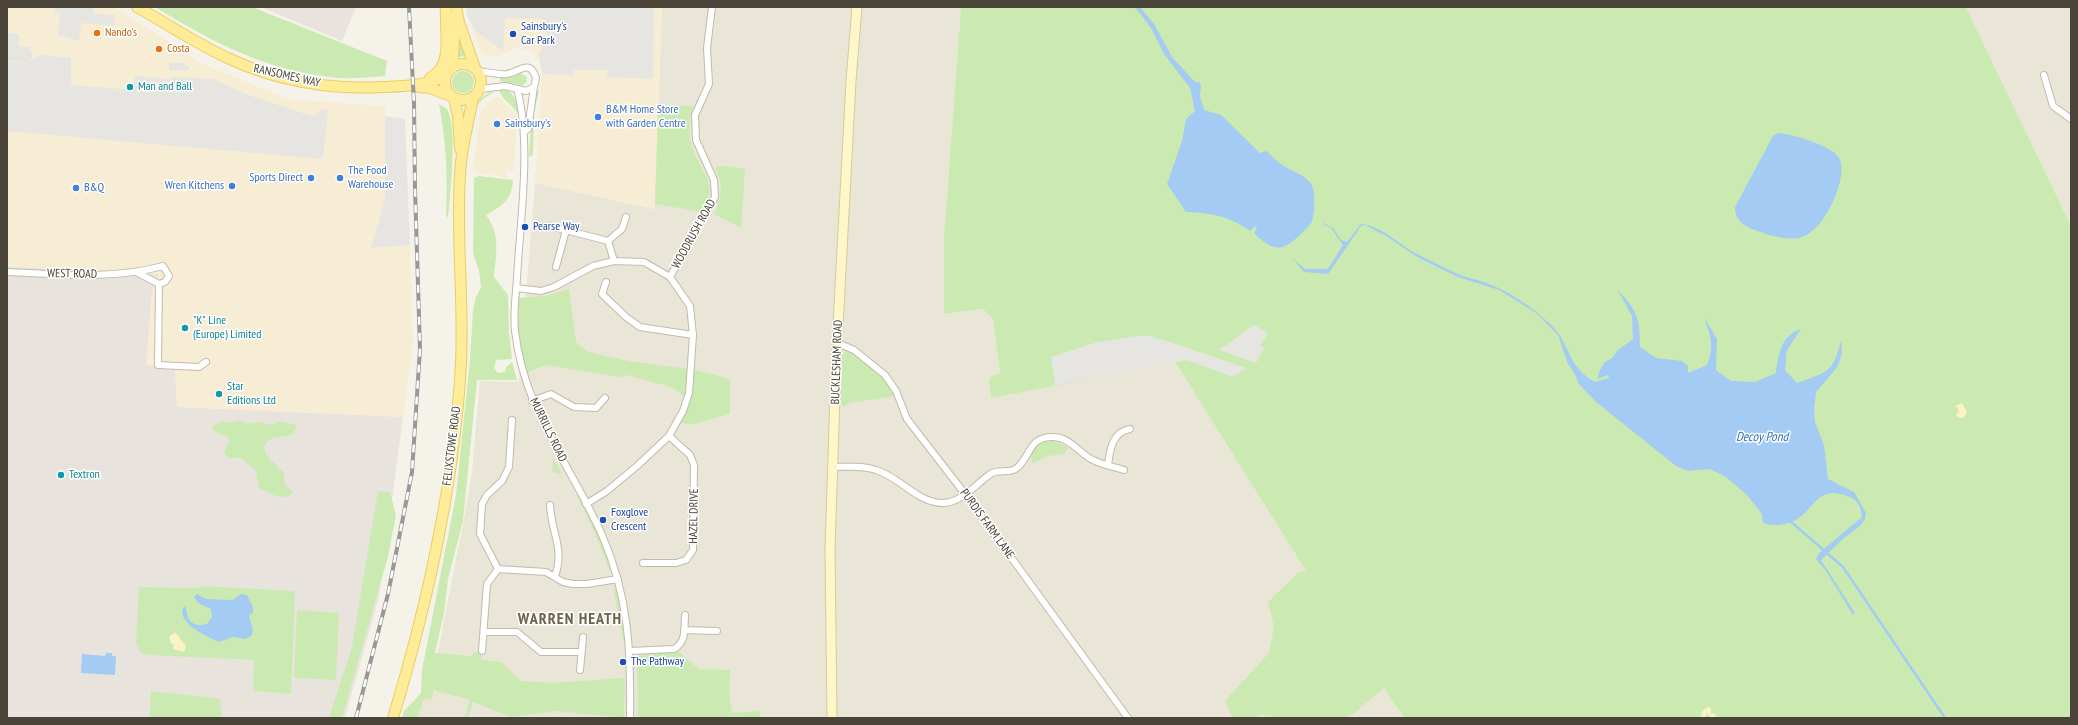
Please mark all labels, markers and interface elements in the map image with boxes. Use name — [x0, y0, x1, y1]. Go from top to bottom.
place label: Sainsbury's Car Park — [521, 20, 567, 48]
place label: Nando's — [105, 26, 137, 40]
marker: Nando's — [92, 28, 102, 38]
marker: Sainsbury's Car Park — [508, 29, 518, 39]
place label: Costa — [167, 42, 189, 56]
marker: Costa — [154, 44, 164, 54]
street label: RANSOMES WAY — [252, 61, 322, 91]
place label: Man and Ball — [138, 80, 192, 94]
marker: Man and Ball — [125, 82, 135, 92]
place label: B&M Home Store with Garden Centre — [606, 103, 686, 131]
marker: B&M Home Store with Garden Centre — [593, 112, 603, 122]
place label: Sainsbury's — [505, 117, 551, 131]
marker: Sainsbury's — [492, 119, 502, 129]
place label: The Food Warehouse — [348, 164, 393, 192]
place label: Sports Direct — [249, 171, 303, 185]
marker: Sports Direct — [306, 173, 316, 183]
marker: The Food Warehouse — [335, 173, 345, 183]
place label: Wren Kitchens — [165, 179, 224, 193]
place label: B&Q — [84, 181, 104, 195]
marker: Wren Kitchens — [227, 181, 237, 191]
marker: B&Q — [71, 183, 81, 193]
street label: WOODRUSH ROAD — [669, 197, 719, 271]
place label: Pearse Way — [533, 220, 580, 234]
marker: Pearse Way — [520, 222, 530, 232]
street label: WEST ROAD — [47, 266, 97, 282]
place label: "K" Line (Europe) Limited — [193, 314, 261, 342]
street label: BUCKLESHAM ROAD — [828, 319, 846, 405]
marker: "K" Line (Europe) Limited — [180, 323, 190, 333]
place label: Star Editions Ltd — [227, 380, 276, 408]
marker: Star Editions Ltd — [214, 389, 224, 399]
street label: MURRILLS ROAD — [526, 396, 570, 464]
street label: FELIXSTOWE ROAD — [440, 406, 464, 486]
water label: Decoy Pond — [1736, 429, 1788, 445]
place label: Textron — [69, 468, 100, 482]
marker: Textron — [56, 470, 66, 480]
street label: PURDIS FARM LANE — [957, 486, 1017, 562]
street label: HAZEL DRIVE — [686, 488, 702, 544]
place label: Foxglove Crescent — [611, 506, 648, 534]
marker: Foxglove Crescent — [598, 515, 608, 525]
district label: WARREN HEATH — [518, 609, 622, 629]
place label: The Pathway — [631, 655, 684, 669]
marker: The Pathway — [618, 657, 628, 667]

